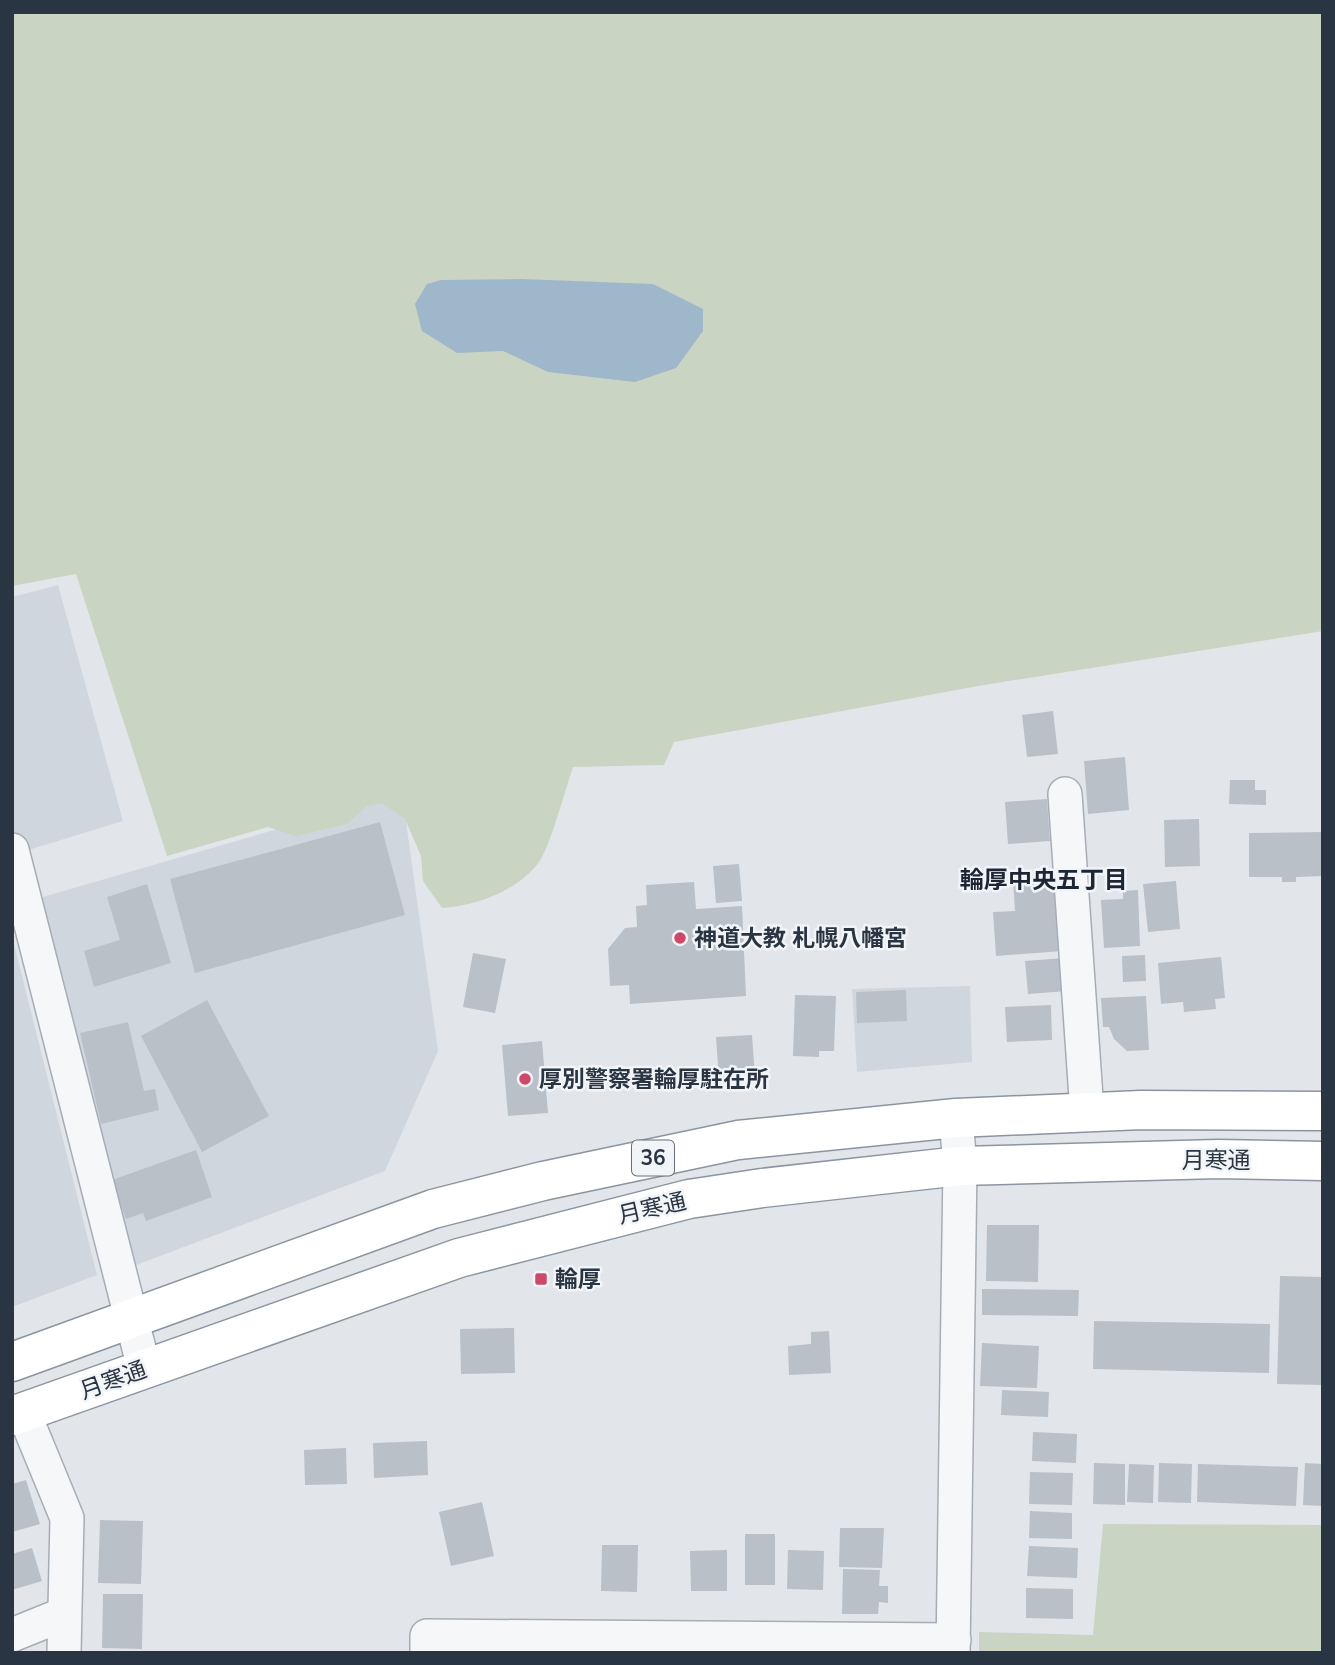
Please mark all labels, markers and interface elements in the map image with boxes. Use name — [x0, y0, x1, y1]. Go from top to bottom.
district label: 輪厚中央五丁目 — [960, 864, 1128, 896]
place label: 神道大教 札幌八幡宮 — [694, 923, 907, 954]
marker: 神道大教 札幌八幡宮 — [672, 930, 688, 946]
place label: 厚別警察署輪厚駐在所 — [539, 1064, 769, 1095]
marker: 厚別警察署輪厚駐在所 — [517, 1071, 533, 1087]
road number: 36 — [632, 1140, 674, 1176]
street label: 月寒通 — [1182, 1145, 1251, 1176]
street label: 月寒通 — [615, 1186, 689, 1231]
place label: 輪厚 — [555, 1264, 601, 1295]
marker: 輪厚 — [533, 1271, 549, 1287]
street label: 月寒通 — [75, 1354, 151, 1407]

